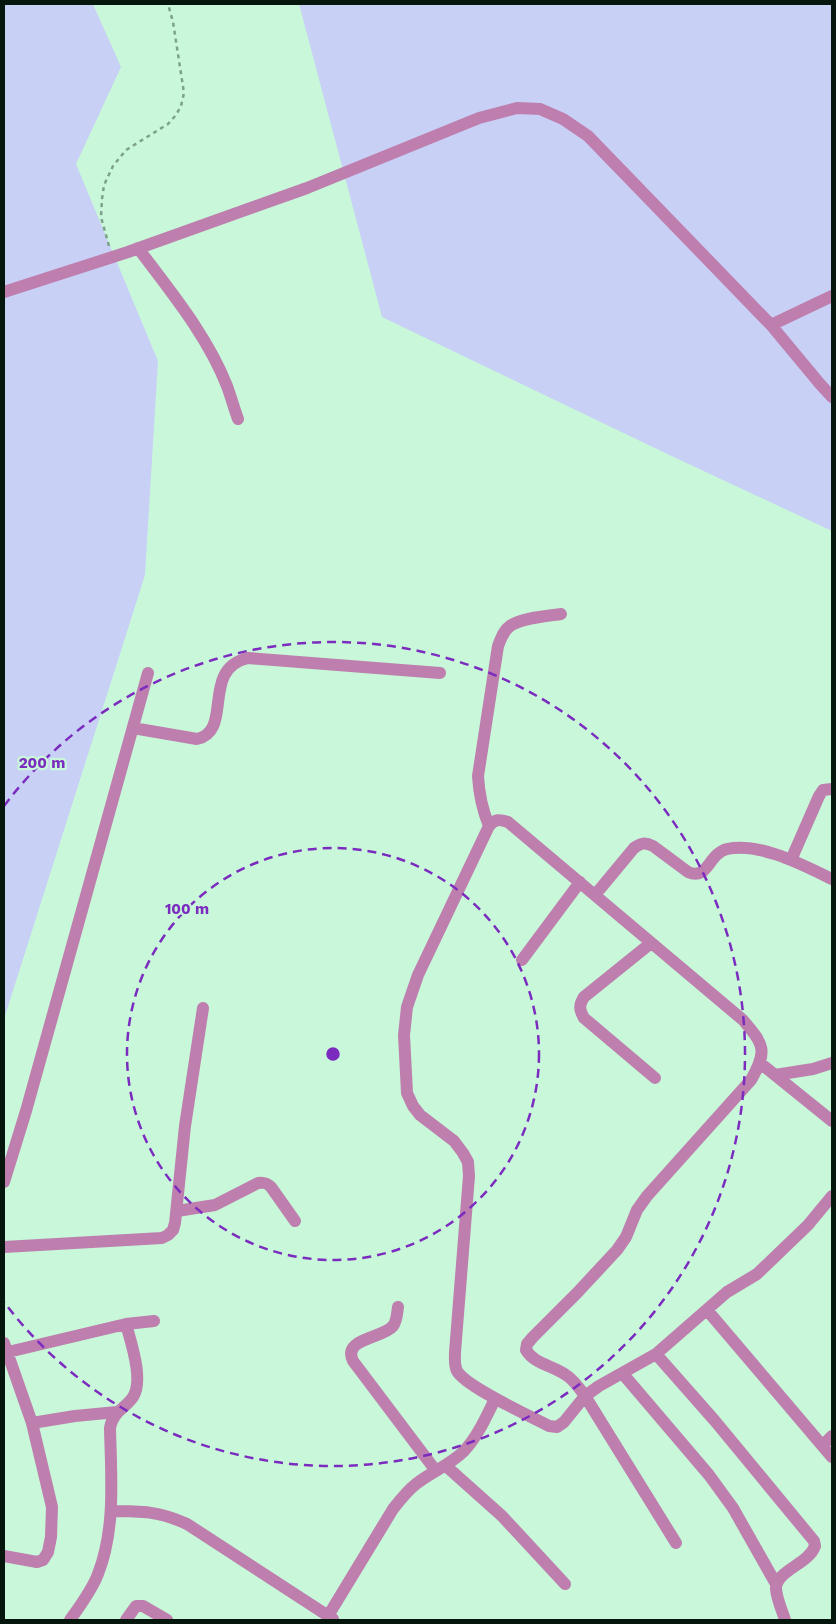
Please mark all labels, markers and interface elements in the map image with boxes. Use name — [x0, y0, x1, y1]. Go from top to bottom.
text: 200 m — [19, 754, 65, 772]
text: 100 m — [165, 900, 209, 918]
centre of rings — [324, 1045, 342, 1063]

